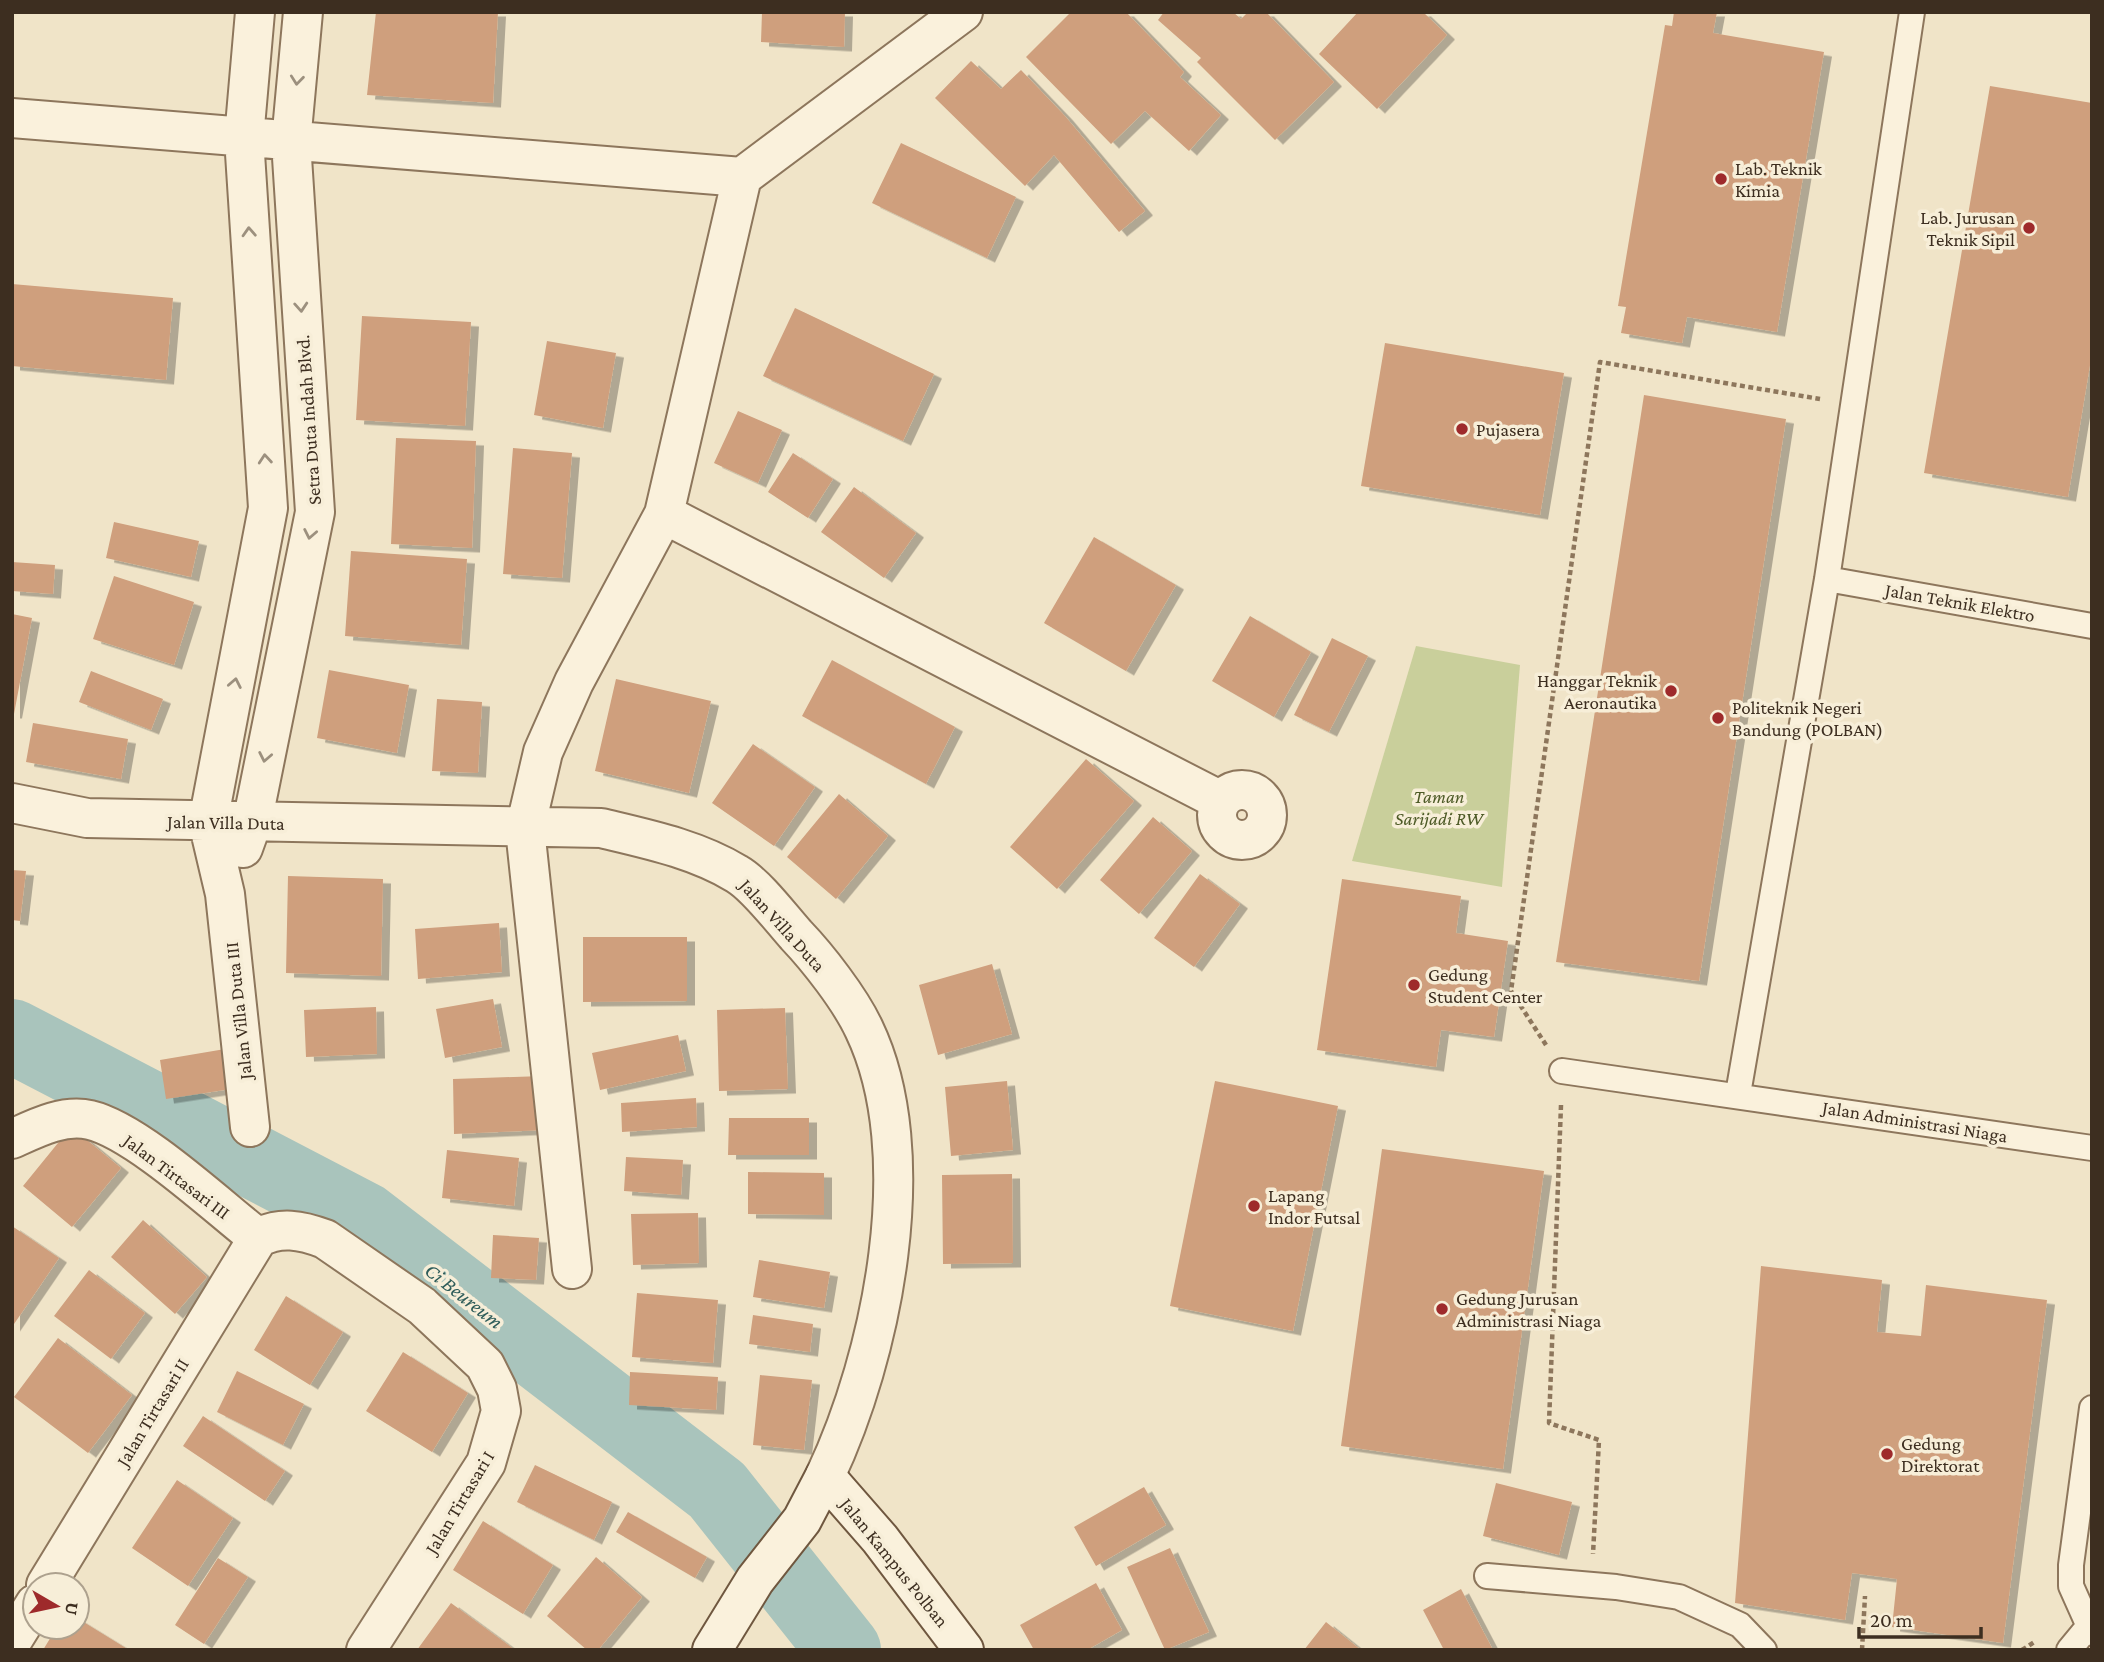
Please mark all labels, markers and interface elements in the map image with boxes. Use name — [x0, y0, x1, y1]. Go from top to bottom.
one-way arrow — [289, 74, 304, 86]
place label: Lab. Teknik Kimia — [1735, 158, 1823, 201]
marker: Lab. Teknik Kimia — [1713, 171, 1729, 187]
place label: Lab. Jurusan Teknik Sipil — [1920, 207, 2015, 250]
marker: Lab. Jurusan Teknik Sipil — [2021, 220, 2037, 236]
one-way arrow — [242, 226, 257, 237]
one-way arrow — [294, 302, 309, 313]
street label: Setra Duta Indah Blvd. — [292, 334, 325, 506]
place label: Pujasera — [1476, 419, 1540, 441]
marker: Pujasera — [1454, 421, 1470, 437]
one-way arrow — [258, 453, 273, 464]
one-way arrow — [304, 528, 319, 540]
street label: Jalan Teknik Elektro — [1881, 579, 2036, 626]
place label: Hanggar Teknik Aeronautika — [1537, 670, 1658, 713]
one-way arrow — [226, 677, 241, 689]
marker: Hanggar Teknik Aeronautika — [1663, 683, 1679, 699]
place label: Politeknik Negeri Bandung (POLBAN) — [1732, 697, 1883, 741]
marker: Politeknik Negeri Bandung (POLBAN) — [1710, 710, 1726, 726]
one-way arrow — [259, 751, 274, 763]
park label: Taman Sarijadi RW — [1395, 786, 1485, 830]
street label: Jalan Villa Duta — [165, 811, 285, 834]
street label: Jalan Villa Duta — [734, 873, 830, 976]
street label: Jalan Villa Duta III — [221, 941, 256, 1083]
place label: Gedung Student Center — [1428, 964, 1543, 1007]
marker: Gedung Student Center — [1406, 977, 1422, 993]
street label: Jalan Administrasi Niaga — [1819, 1096, 2009, 1147]
street label: Jalan Tirtasari III — [118, 1128, 234, 1223]
place label: Lapang Indor Futsal — [1268, 1185, 1360, 1228]
marker: Lapang Indor Futsal — [1246, 1198, 1262, 1214]
water label: Ci Beureum — [420, 1258, 508, 1334]
place label: Gedung Jurusan Administrasi Niaga — [1456, 1288, 1602, 1331]
marker: Gedung Jurusan Administrasi Niaga — [1434, 1301, 1450, 1317]
street label: Jalan Tirtasari II — [111, 1355, 193, 1472]
place label: Gedung Direktorat — [1901, 1433, 1980, 1476]
marker: Gedung Direktorat — [1879, 1446, 1895, 1462]
street label: Jalan Tirtasari I — [419, 1447, 498, 1559]
street label: Jalan Kampus Polban — [835, 1492, 953, 1631]
north arrow — [21, 1571, 91, 1641]
scale bar — [1859, 1596, 1982, 1640]
text: U — [61, 1601, 84, 1617]
text: 20 m — [1870, 1608, 1913, 1632]

